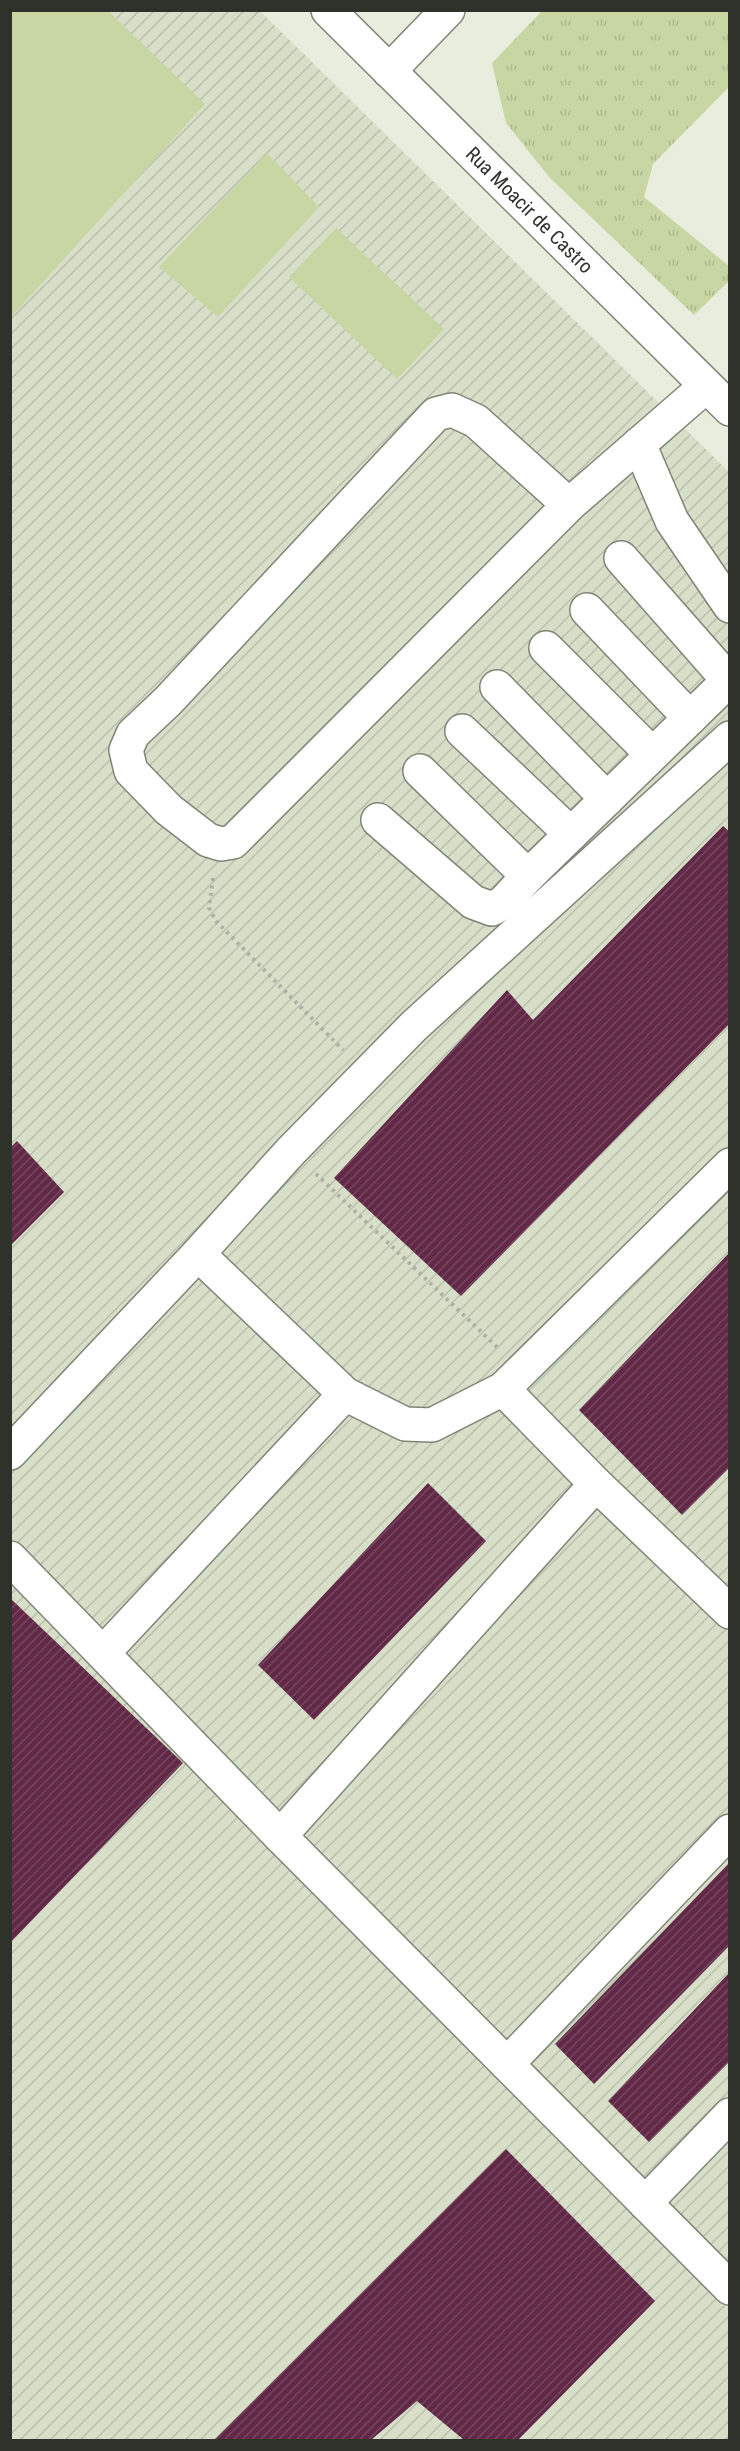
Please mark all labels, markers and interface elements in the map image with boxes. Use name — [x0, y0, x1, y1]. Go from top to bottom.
street label: Rua Moacir de Castro — [461, 142, 598, 278]

